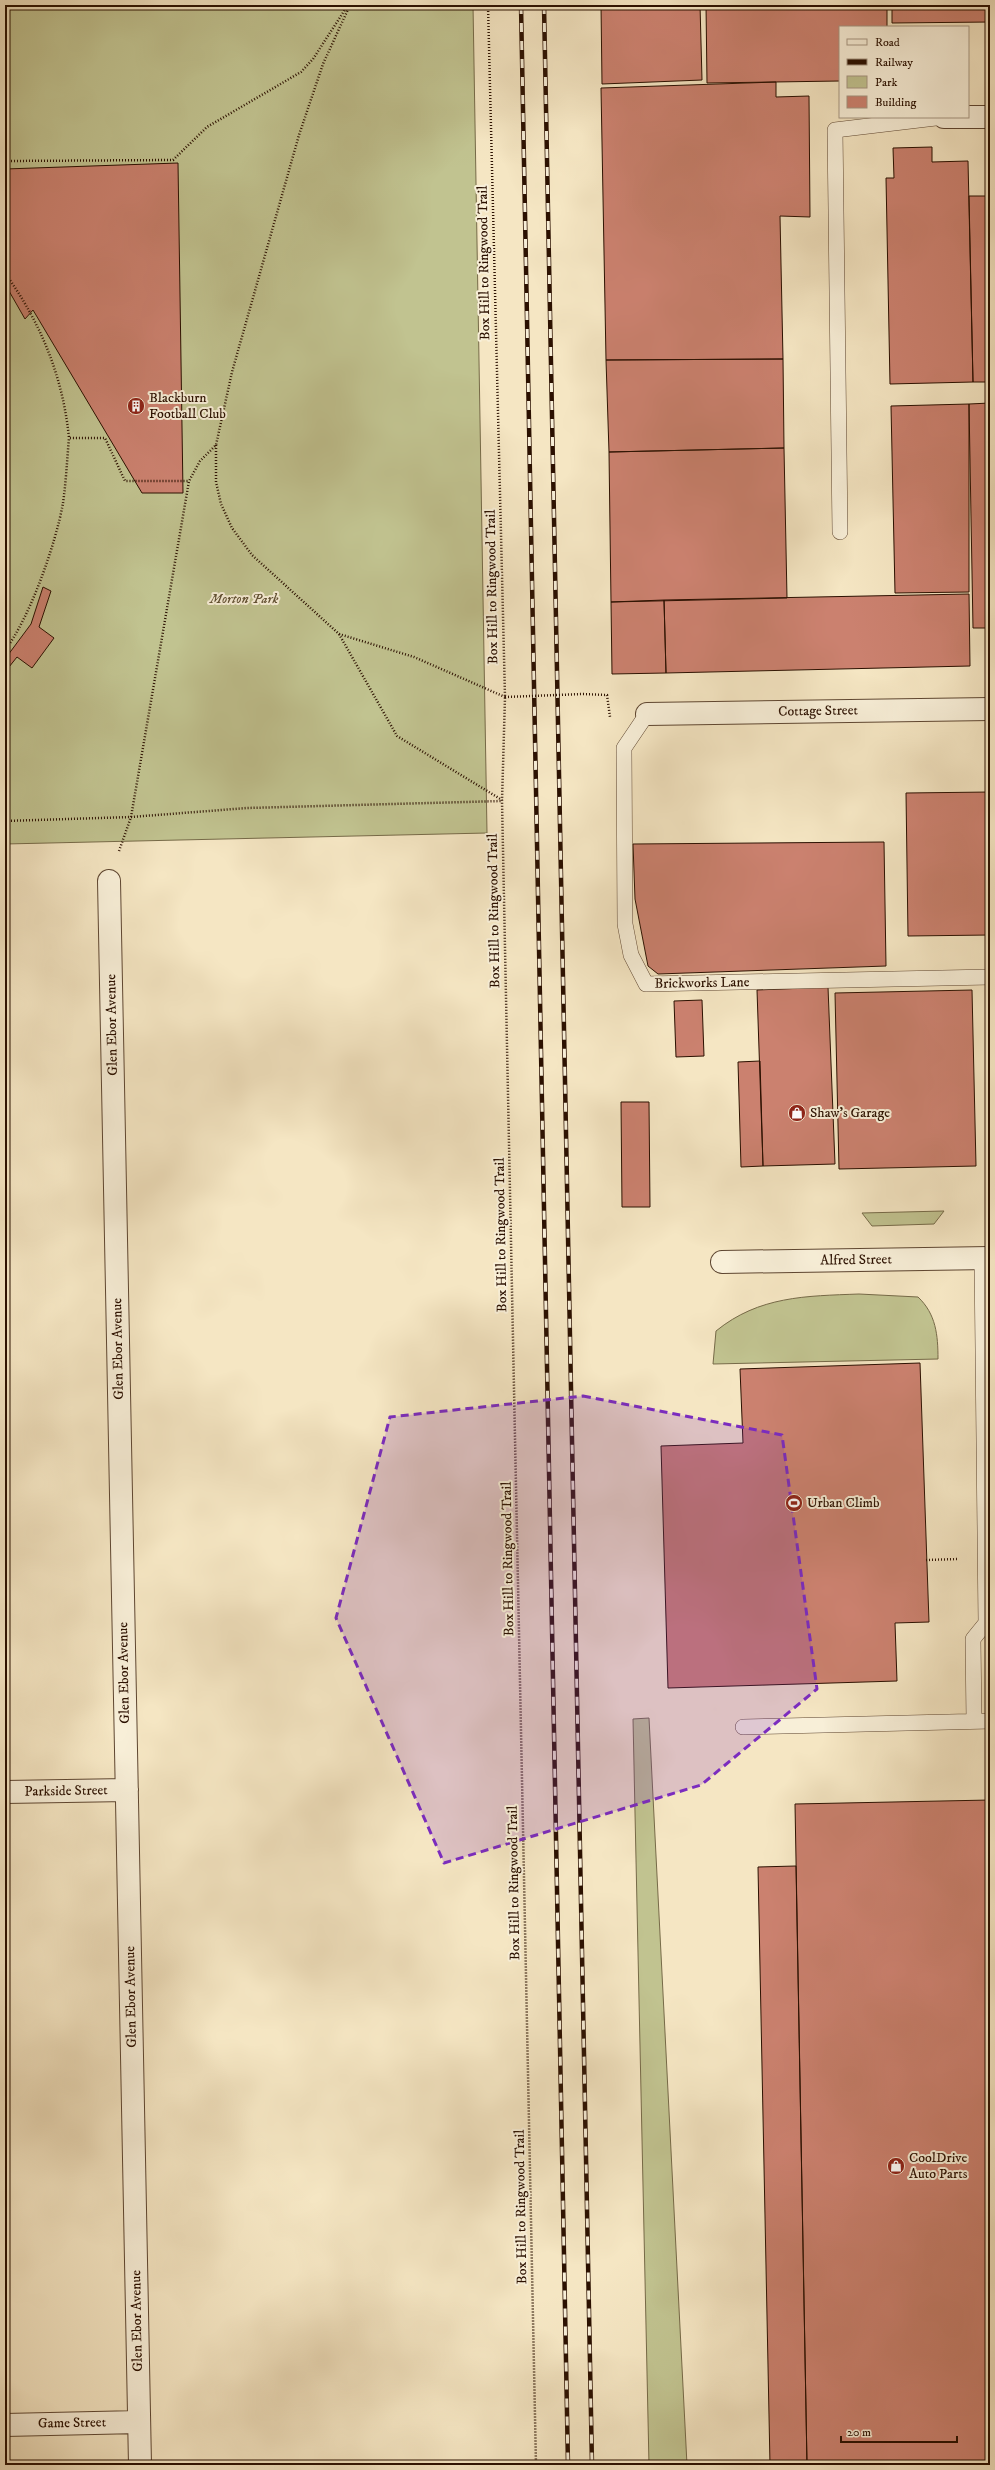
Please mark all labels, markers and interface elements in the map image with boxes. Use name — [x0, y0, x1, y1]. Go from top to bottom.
legend — [839, 26, 969, 118]
text: Road — [875, 35, 900, 50]
text: Railway — [875, 55, 913, 70]
text: Park — [875, 75, 897, 90]
text: Building — [875, 95, 916, 110]
street label: Box Hill to Ringwood Trail — [474, 185, 494, 340]
place label: Blackburn Football Club — [149, 389, 226, 423]
building icon: Blackburn Football Club — [126, 396, 146, 416]
street label: Box Hill to Ringwood Trail — [482, 509, 502, 664]
park label: Morton Park — [209, 590, 278, 608]
street label: Cottage Street — [778, 701, 859, 721]
street label: Box Hill to Ringwood Trail — [484, 833, 504, 988]
street label: Brickworks Lane — [654, 973, 750, 993]
street label: Glen Ebor Avenue — [102, 974, 122, 1076]
shop icon: Shaw's Garage — [787, 1103, 807, 1123]
place label: Shaw's Garage — [810, 1104, 890, 1122]
street label: Box Hill to Ringwood Trail — [491, 1157, 511, 1312]
street label: Alfred Street — [820, 1250, 893, 1270]
street label: Glen Ebor Avenue — [108, 1298, 128, 1400]
street label: Box Hill to Ringwood Trail — [498, 1481, 518, 1636]
sports icon: Urban Climb — [784, 1493, 804, 1513]
place label: Urban Climb — [807, 1494, 880, 1512]
street label: Glen Ebor Avenue — [114, 1622, 134, 1724]
street label: Parkside Street — [24, 1781, 108, 1801]
street label: Box Hill to Ringwood Trail — [504, 1805, 524, 1960]
street label: Glen Ebor Avenue — [121, 1946, 141, 2048]
street label: Box Hill to Ringwood Trail — [511, 2129, 531, 2284]
place label: CoolDrive Auto Parts — [909, 2149, 968, 2183]
shop icon: CoolDrive Auto Parts — [886, 2156, 906, 2176]
street label: Glen Ebor Avenue — [127, 2270, 147, 2372]
street label: Game Street — [38, 2413, 107, 2433]
scale bar — [841, 2418, 957, 2444]
text: 20 m — [847, 2425, 871, 2440]

